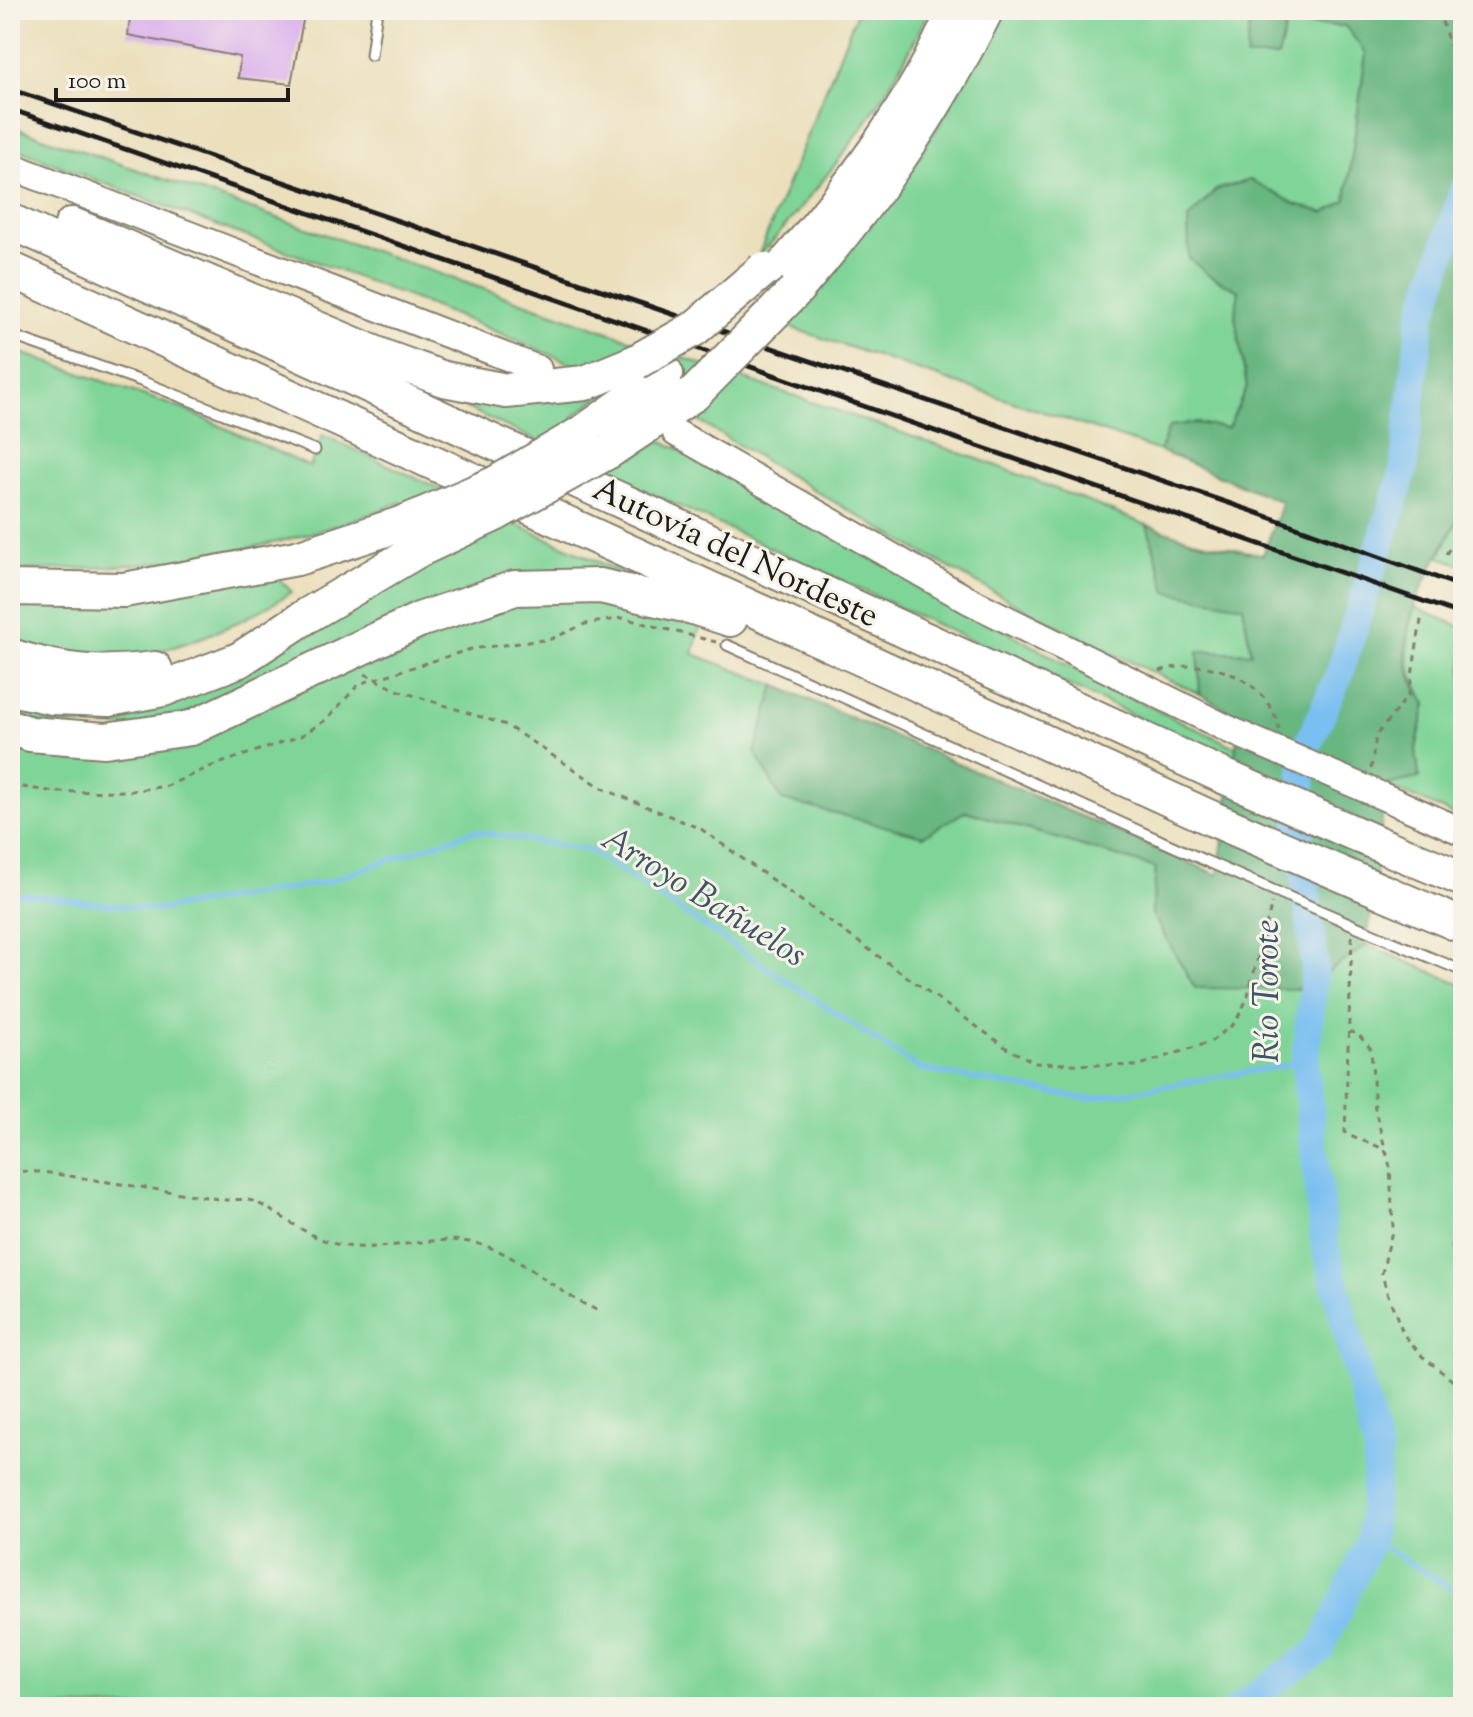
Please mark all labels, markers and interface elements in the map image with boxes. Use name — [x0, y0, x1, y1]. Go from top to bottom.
scale bar — [56, 52, 288, 102]
text: 100 m — [68, 65, 126, 99]
street label: Autovía del Nordeste — [584, 466, 886, 642]
water label: Arroyo Bañuelos — [590, 814, 816, 982]
water label: Río Torote — [1243, 919, 1295, 1063]

